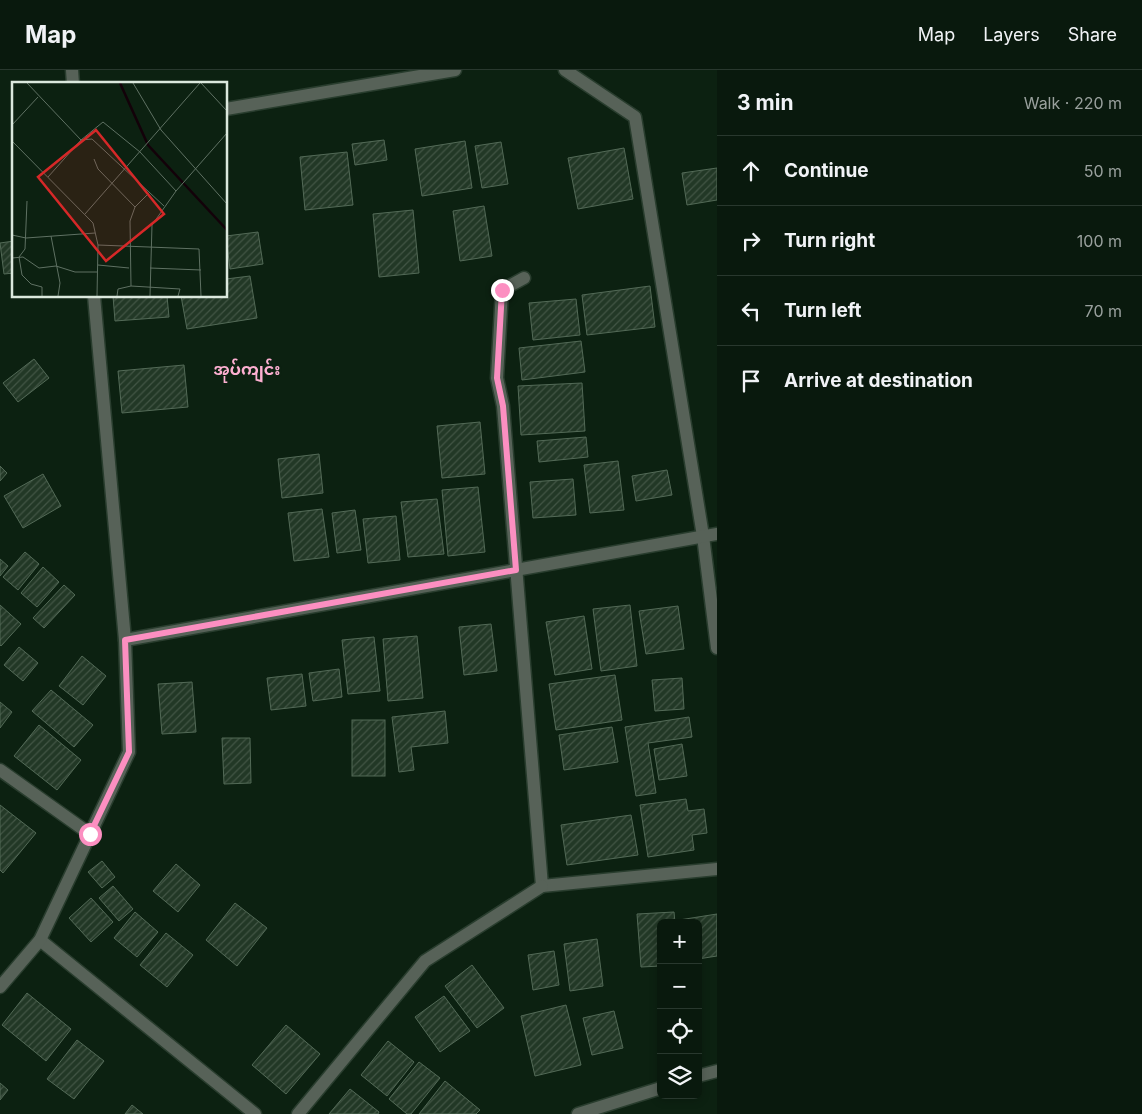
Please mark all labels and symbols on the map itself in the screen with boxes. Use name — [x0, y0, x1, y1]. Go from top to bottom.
inset map — [12, 82, 228, 298]
route end — [491, 279, 514, 302]
district label: အုပ်ကျင်း — [214, 358, 280, 383]
route start — [79, 823, 102, 846]

